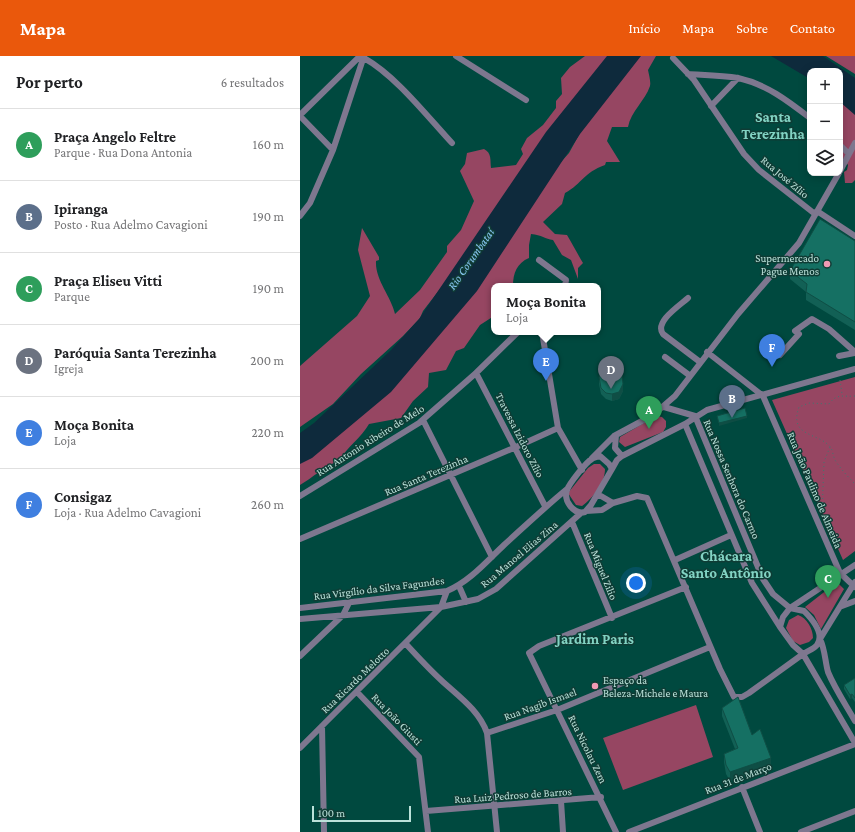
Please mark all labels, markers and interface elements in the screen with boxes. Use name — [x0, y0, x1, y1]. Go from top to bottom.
text: Mapa — [20, 18, 66, 39]
text: Início — [629, 20, 660, 36]
text: Mapa — [682, 20, 714, 36]
text: Sobre — [736, 20, 768, 36]
text: Contato — [790, 20, 835, 36]
map controls — [807, 68, 843, 176]
button: + — [807, 68, 843, 104]
text: Por perto — [16, 73, 83, 92]
text: 6 resultados — [221, 75, 284, 90]
button: − — [807, 104, 843, 140]
district label: Santa Terezinha — [741, 109, 806, 142]
text: Praça Angelo Feltre — [54, 129, 176, 145]
text: A — [25, 137, 33, 152]
text: 160 m — [253, 137, 284, 152]
button: layers — [807, 140, 843, 176]
text: Parque · Rua Dona Antonia — [54, 145, 192, 160]
street label: Rua José Zílio — [758, 154, 812, 202]
text: Ipiranga — [54, 201, 108, 217]
text: B — [25, 209, 33, 224]
text: 190 m — [253, 209, 284, 224]
text: Posto · Rua Adelmo Cavagioni — [54, 217, 208, 232]
water label: Rio Corumbataí — [445, 224, 498, 292]
place label: Supermercado Pague Menos — [755, 252, 820, 278]
marker: Supermercado Pague Menos — [822, 259, 832, 269]
text: Praça Eliseu Vitti — [54, 273, 162, 289]
text: C — [25, 281, 33, 296]
text: 190 m — [253, 281, 284, 296]
popup — [491, 283, 601, 335]
text: Parque — [54, 289, 90, 304]
text: Moça Bonita — [506, 294, 586, 310]
text: Loja — [506, 310, 528, 325]
pin: F — [759, 334, 785, 367]
text: Paróquia Santa Terezinha — [54, 345, 217, 361]
pin: E — [533, 348, 559, 381]
text: D — [25, 353, 33, 368]
text: 200 m — [250, 353, 284, 368]
pin: D — [598, 356, 624, 389]
text: Igreja — [54, 361, 84, 376]
pin: B — [719, 385, 745, 418]
street label: Travessa Izidoro Zílio — [493, 391, 547, 480]
pin: A — [636, 396, 662, 429]
street label: Rua Antonio Ribeiro de Melo — [314, 402, 427, 478]
text: Moça Bonita — [54, 417, 134, 433]
street label: Rua Nossa Senhora do Carmo — [701, 418, 763, 541]
text: E — [25, 425, 33, 440]
text: 220 m — [251, 425, 284, 440]
street label: Rua João Paulino de Almeida — [784, 430, 845, 550]
text: Loja — [54, 433, 76, 448]
street label: Rua Santa Terezinha — [383, 452, 469, 498]
text: Consigaz — [54, 489, 112, 505]
text: F — [26, 497, 32, 512]
text: 260 m — [251, 497, 284, 512]
text: Loja · Rua Adelmo Cavagioni — [54, 505, 201, 520]
street label: Rua Manoel Elias Zina — [478, 518, 560, 590]
street label: Rua Miguel Zilio — [581, 530, 620, 602]
district label: Chácara Santo Antônio — [681, 548, 772, 581]
pin: C — [815, 565, 841, 598]
your location — [626, 573, 646, 593]
street label: Rua Virgílio da Silva Fagundes — [313, 574, 445, 603]
district label: Jardim Paris — [554, 631, 634, 647]
street label: Rua Ricardo Melotto — [319, 644, 392, 715]
place label: Espaço da Beleza-Michele e Maura — [603, 674, 708, 699]
marker: Espaço da Beleza-Michele e Maura — [590, 681, 600, 691]
street label: Rua Nagib Ismael — [502, 685, 578, 724]
street label: Rua João Giusti — [369, 691, 425, 748]
street label: Rua Nicolau Zem — [566, 713, 610, 785]
street label: Rua 31 de Março — [703, 760, 774, 797]
street label: Rua Luiz Pedroso de Barros — [454, 785, 572, 805]
scale bar — [312, 804, 411, 823]
text: 100 m — [318, 807, 345, 819]

